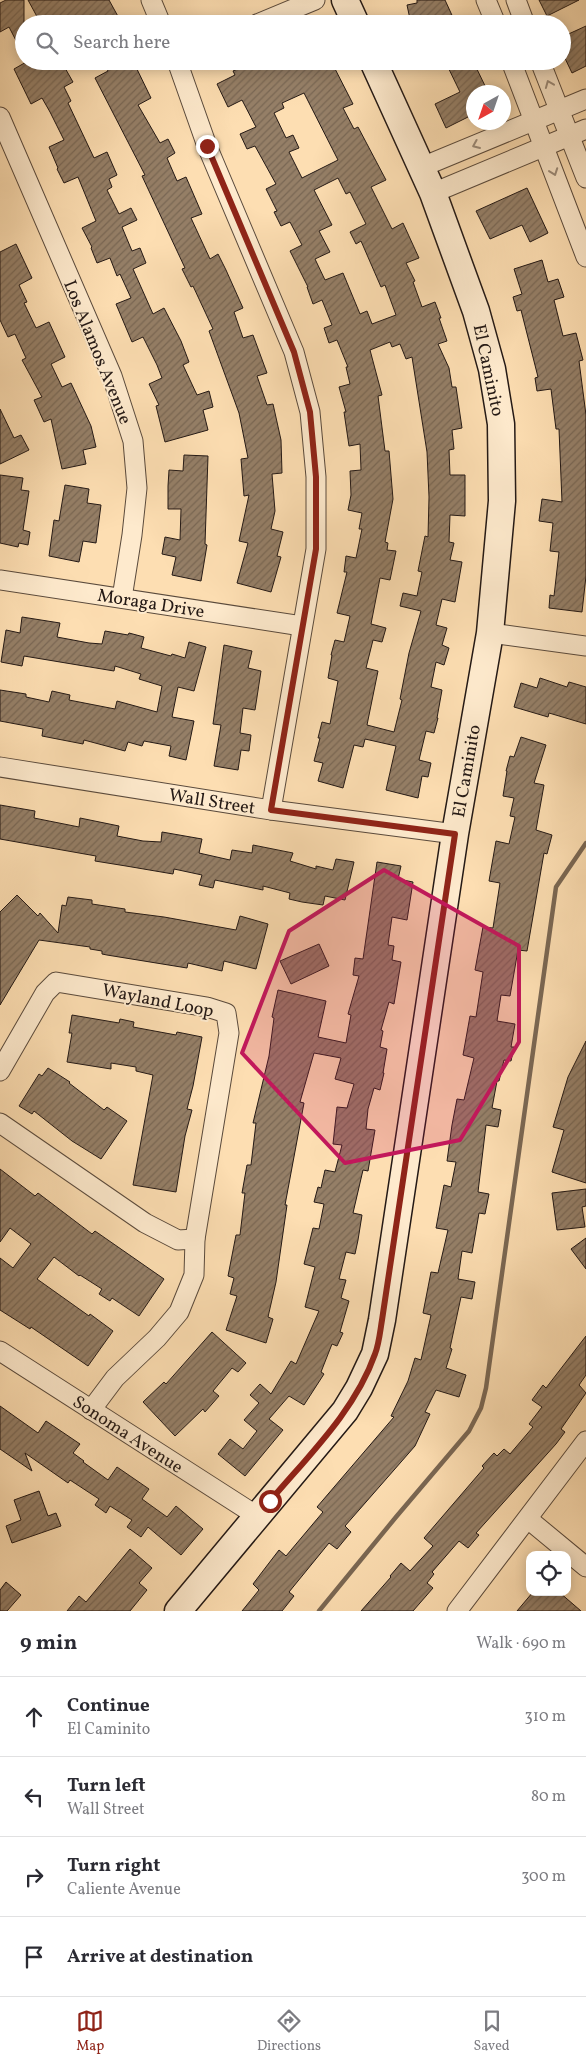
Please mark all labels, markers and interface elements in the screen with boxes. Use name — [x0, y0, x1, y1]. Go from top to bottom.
search box — [15, 15, 571, 70]
icon: search — [33, 29, 61, 57]
text: Search here — [73, 30, 170, 56]
one-way arrow — [545, 80, 555, 89]
north arrow — [466, 85, 511, 130]
route end — [196, 135, 219, 158]
one-way arrow — [472, 138, 481, 149]
one-way arrow — [548, 167, 558, 175]
street label: Los Alamos Avenue — [56, 277, 137, 428]
street label: El Caminito — [466, 322, 510, 419]
street label: Moraga Drive — [95, 584, 206, 625]
street label: El Caminito — [447, 723, 488, 820]
street label: Wall Street — [167, 783, 257, 822]
street label: Wayland Loop — [100, 978, 216, 1025]
street label: Sonoma Avenue — [67, 1390, 187, 1480]
route start — [259, 1490, 282, 1513]
map controls — [526, 1551, 571, 1596]
button: locate — [526, 1551, 571, 1596]
text: 9 min — [20, 1629, 77, 1658]
text: Walk · 690 m — [476, 1633, 566, 1655]
text: Continue — [67, 1693, 150, 1719]
icon: ahead — [20, 1703, 48, 1731]
text: 310 m — [525, 1706, 566, 1728]
text: El Caminito — [67, 1719, 150, 1741]
text: Turn left — [67, 1773, 146, 1799]
icon: left — [20, 1783, 48, 1811]
text: 80 m — [531, 1786, 566, 1808]
text: Wall Street — [67, 1799, 145, 1821]
text: Turn right — [67, 1853, 160, 1879]
icon: right — [20, 1863, 48, 1891]
text: 300 m — [521, 1866, 566, 1888]
text: Caliente Avenue — [67, 1879, 181, 1901]
icon: arrive — [20, 1943, 48, 1971]
text: Arrive at destination — [67, 1944, 253, 1970]
tab: Map — [76, 2007, 104, 2056]
tab: Directions — [257, 2007, 321, 2056]
tab: Saved — [474, 2007, 510, 2056]

